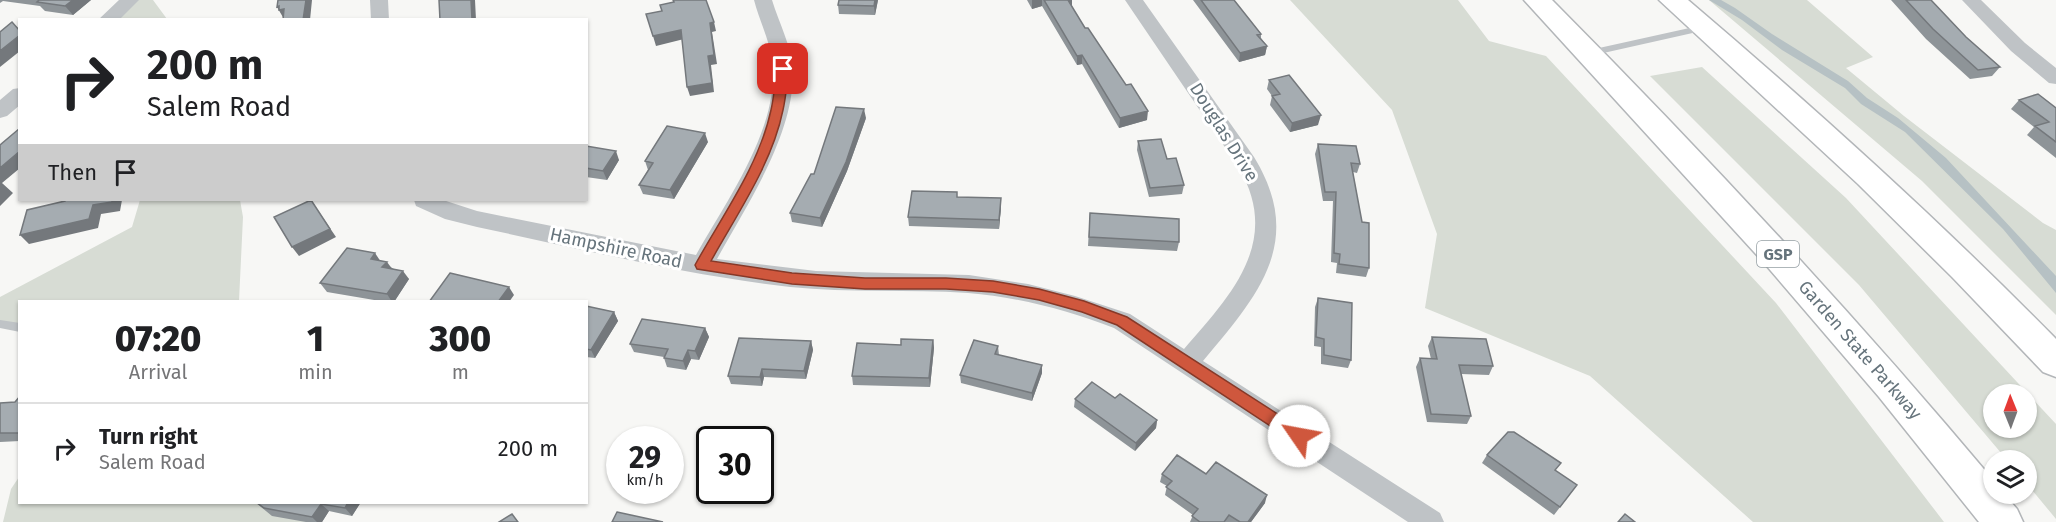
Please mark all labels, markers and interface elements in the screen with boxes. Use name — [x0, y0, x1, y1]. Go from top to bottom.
text: 200 m — [147, 40, 263, 90]
icon: right — [48, 42, 126, 120]
pin — [757, 43, 808, 94]
icon: arrive — [766, 52, 799, 85]
street label: Douglas Drive — [1185, 79, 1263, 185]
text: Salem Road — [147, 91, 291, 123]
icon: arrive — [109, 156, 142, 189]
text: Then — [48, 159, 97, 186]
street label: Hampshire Road — [548, 223, 684, 273]
road number: GSP — [1757, 241, 1799, 267]
street label: Garden State Parkway — [1794, 276, 1926, 424]
text: 07:20 — [115, 317, 201, 361]
text: 1 — [307, 317, 324, 361]
text: 300 — [429, 317, 491, 361]
text: Arrival — [129, 360, 187, 384]
text: min — [298, 360, 333, 384]
text: m — [452, 360, 469, 384]
north arrow — [1983, 384, 2037, 438]
map controls — [1983, 384, 2037, 504]
position arrow — [1267, 404, 1331, 468]
text: Turn right — [99, 423, 198, 450]
speed limit sign: 30 — [696, 426, 774, 504]
icon: right — [48, 432, 81, 465]
text: 200 m — [498, 435, 558, 462]
text: 29 — [629, 440, 661, 476]
text: Salem Road — [99, 450, 206, 474]
button: layers — [1983, 450, 2037, 504]
text: km/h — [626, 471, 664, 489]

